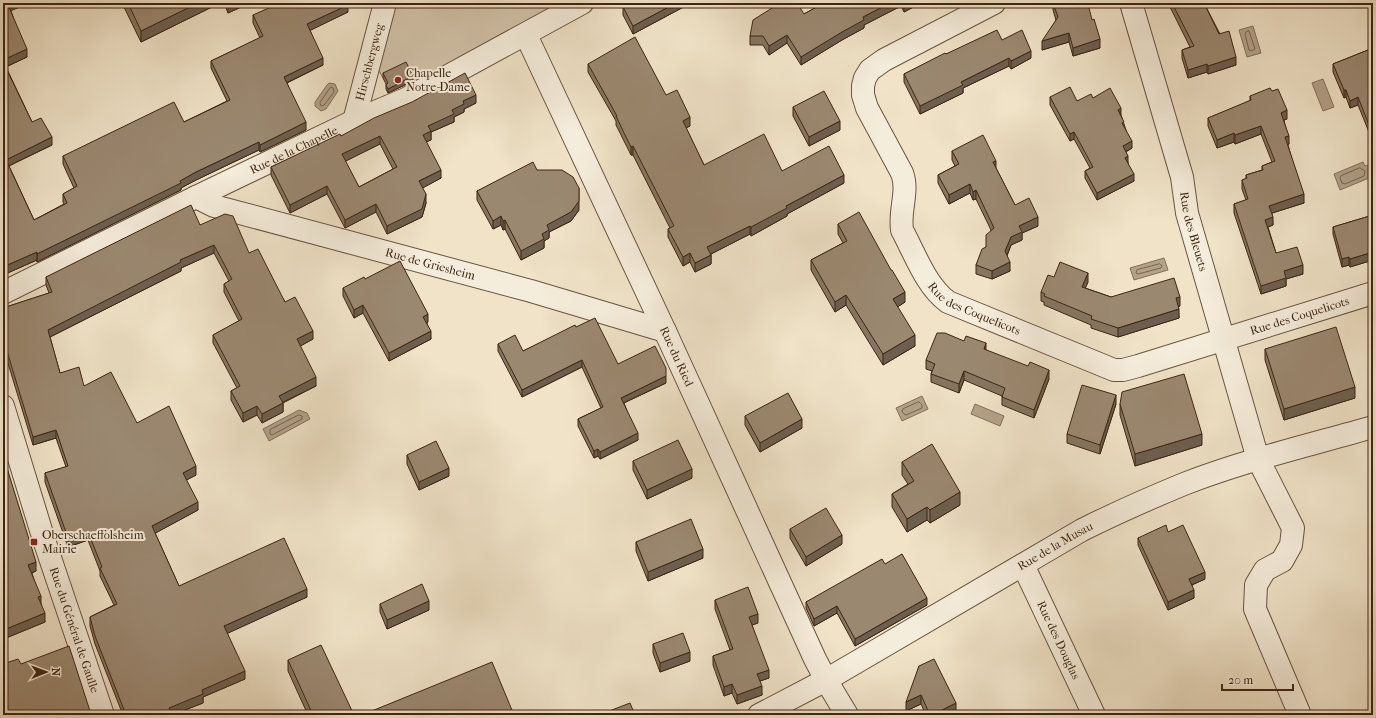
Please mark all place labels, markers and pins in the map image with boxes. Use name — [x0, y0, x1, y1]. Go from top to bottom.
place label: Chapelle Notre-Dame — [406, 66, 470, 94]
marker: Chapelle Notre-Dame — [393, 75, 403, 85]
place label: Oberschaeffolsheim Mairie — [42, 528, 144, 556]
marker: Oberschaeffolsheim Mairie — [29, 537, 39, 547]

